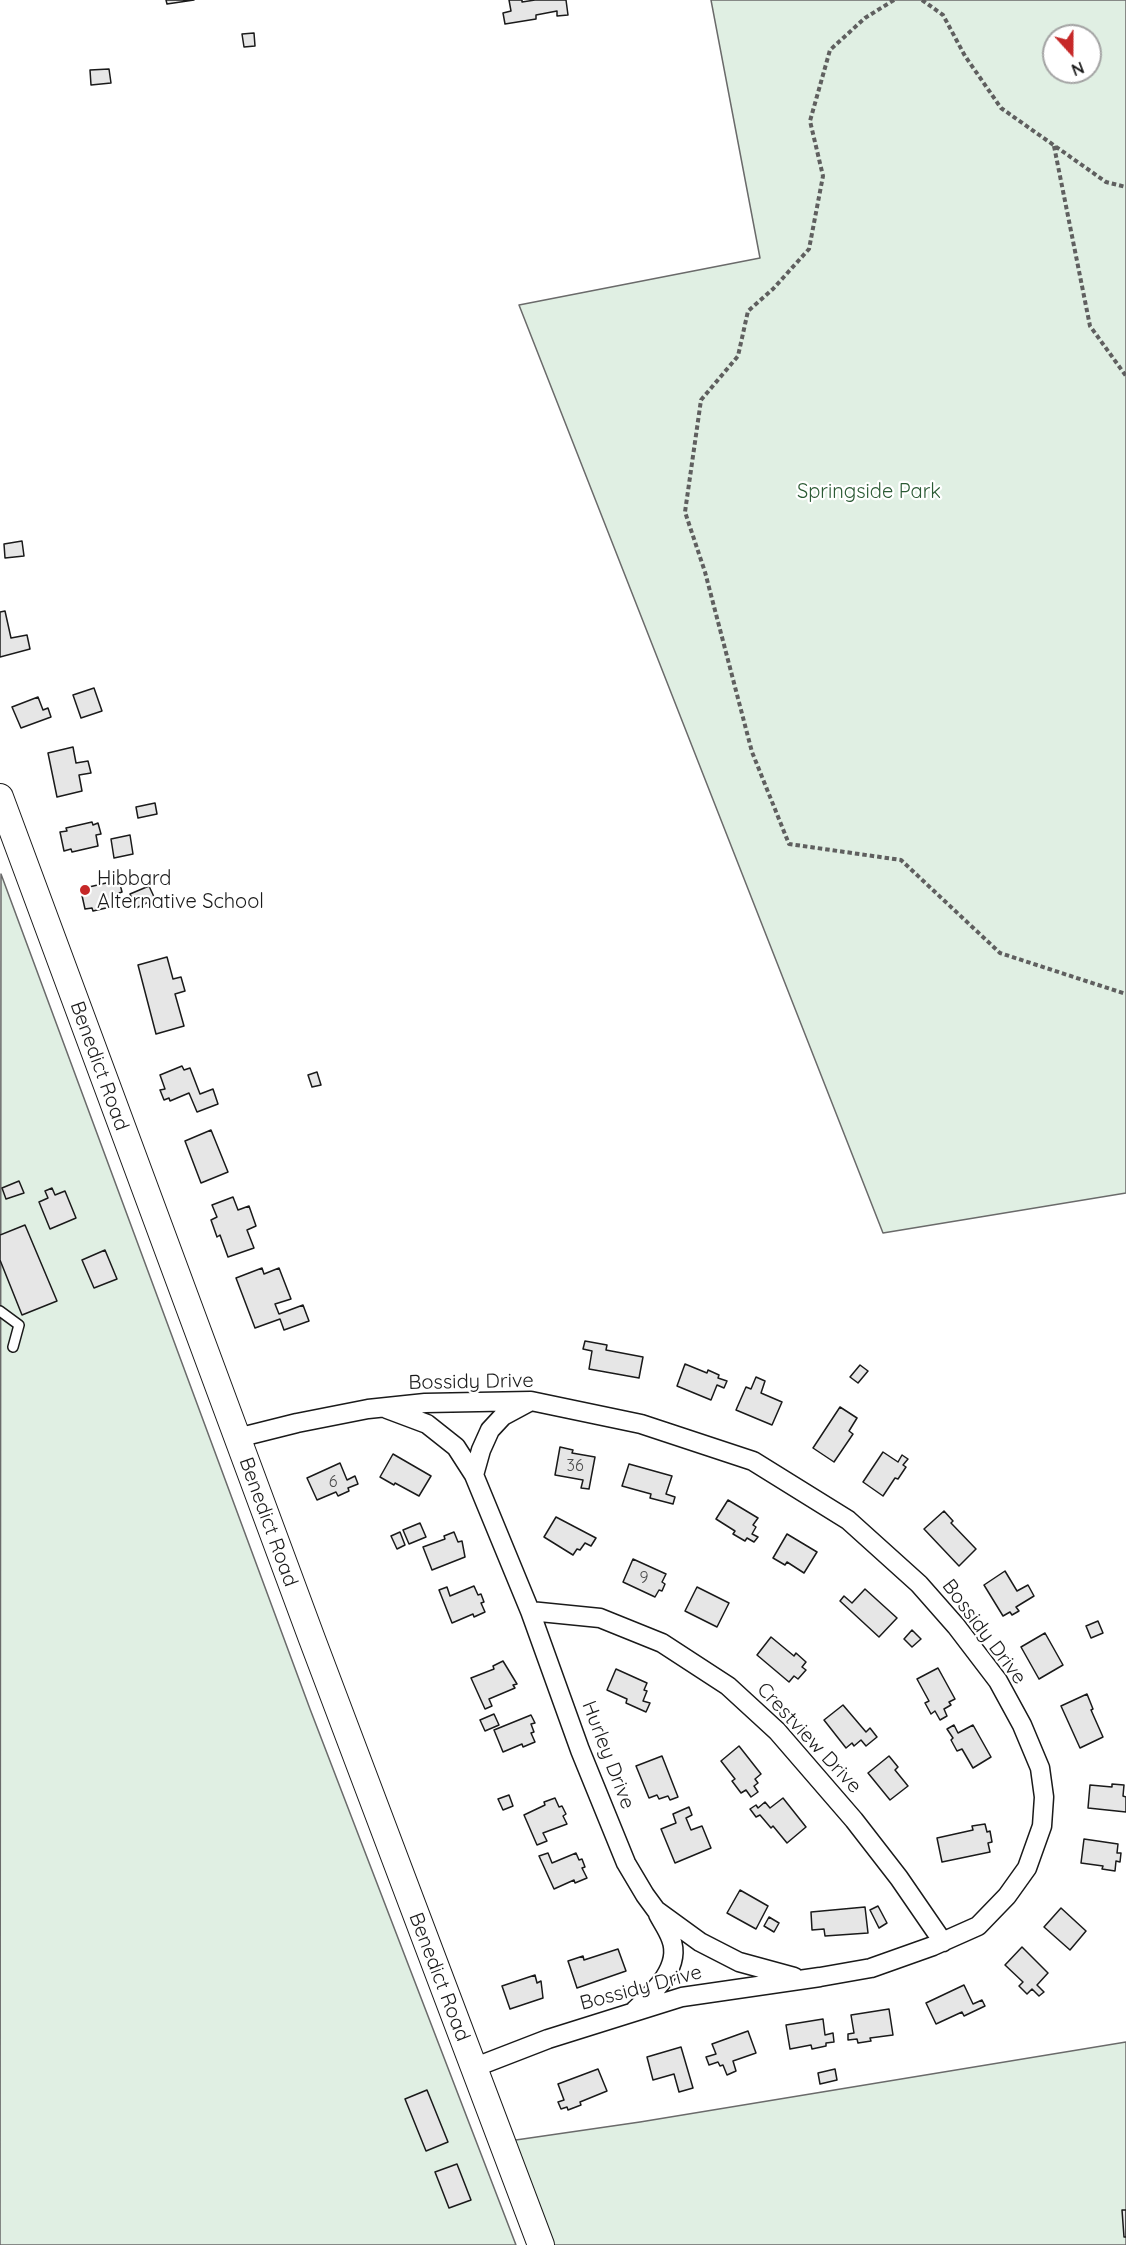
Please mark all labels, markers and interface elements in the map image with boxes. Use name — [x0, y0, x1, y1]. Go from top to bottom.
north arrow — [1042, 24, 1102, 84]
text: N — [1069, 57, 1087, 80]
park label: Springside Park — [797, 480, 941, 504]
place label: Hibbard Alternative School — [97, 867, 264, 914]
marker: Hibbard Alternative School — [78, 883, 92, 897]
street label: Benedict Road — [65, 998, 133, 1134]
street label: Bossidy Drive — [408, 1369, 534, 1395]
street label: Benedict Road — [234, 1454, 302, 1590]
house number: 36 — [567, 1456, 583, 1476]
house number: 6 — [329, 1472, 337, 1492]
house number: 9 — [640, 1568, 648, 1588]
street label: Bossidy Drive — [937, 1575, 1031, 1689]
street label: Crestview Drive — [752, 1678, 866, 1798]
street label: Hurley Drive — [576, 1697, 640, 1813]
street label: Benedict Road — [403, 1909, 475, 2045]
street label: Bossidy Drive — [577, 1960, 705, 2016]

